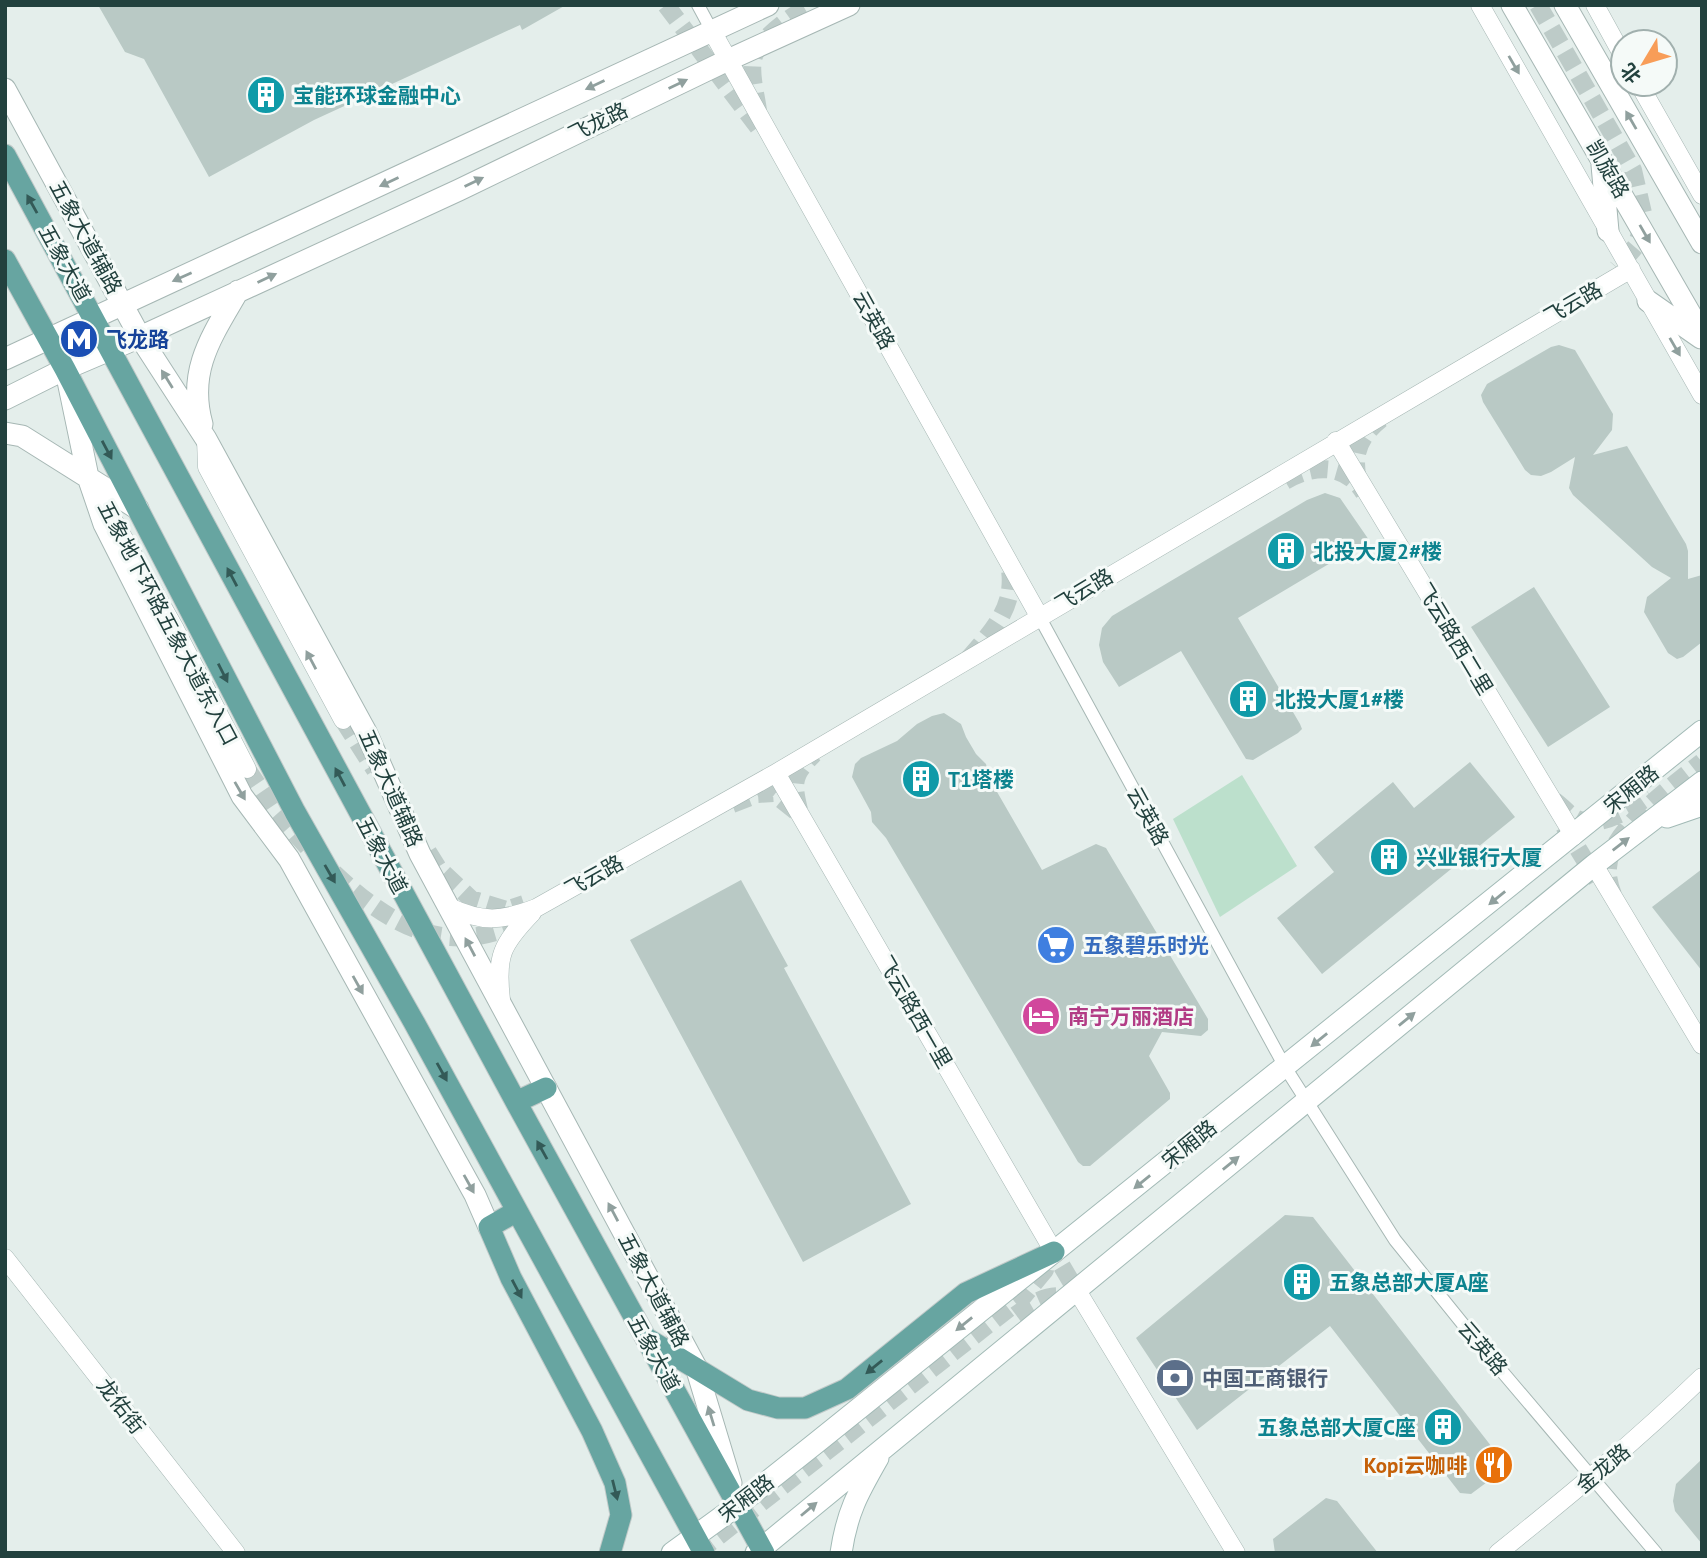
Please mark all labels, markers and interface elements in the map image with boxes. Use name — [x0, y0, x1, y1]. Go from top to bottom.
north arrow — [1609, 28, 1679, 98]
one-way arrow — [1508, 55, 1520, 74]
text: 北 — [1615, 59, 1646, 88]
building icon: 宝能环球金融中心 — [245, 74, 287, 116]
one-way arrow — [668, 78, 688, 89]
one-way arrow — [585, 80, 605, 91]
place label: 宝能环球金融中心 — [293, 82, 461, 109]
street label: 飞龙路 — [564, 96, 632, 148]
one-way arrow — [1625, 110, 1637, 129]
street label: 凯旋路 — [1581, 135, 1635, 203]
street label: 五象大道辅路 — [44, 176, 128, 298]
one-way arrow — [378, 176, 399, 187]
one-way arrow — [463, 177, 484, 188]
one-way arrow — [26, 194, 38, 213]
street label: 五象大道 — [34, 220, 96, 306]
one-way arrow — [1639, 224, 1651, 243]
one-way arrow — [172, 271, 192, 283]
one-way arrow — [257, 272, 277, 284]
street label: 飞云路 — [1539, 276, 1607, 330]
street label: 云英路 — [847, 286, 901, 354]
metro station icon: 飞龙路 — [58, 318, 100, 360]
place label: 飞龙路 — [106, 326, 169, 353]
one-way arrow — [1669, 338, 1681, 357]
one-way arrow — [161, 369, 174, 389]
one-way arrow — [101, 440, 113, 460]
street label: 五象地下环路五象大道东入口 — [92, 496, 244, 750]
building icon: 北投大厦2#楼 — [1265, 530, 1307, 572]
place label: 北投大厦2#楼 — [1313, 538, 1442, 565]
street label: 飞云路 — [1050, 562, 1118, 618]
one-way arrow — [227, 567, 238, 587]
street label: 飞云路西二里 — [1411, 578, 1499, 700]
one-way arrow — [305, 650, 316, 670]
one-way arrow — [218, 663, 229, 683]
building icon: 北投大厦1#楼 — [1227, 678, 1269, 720]
place label: 北投大厦1#楼 — [1275, 686, 1404, 713]
street label: 五象大道辅路 — [353, 725, 429, 851]
building icon: T1塔楼 — [900, 758, 942, 800]
street label: 宋厢路 — [1598, 759, 1664, 819]
place label: T1塔楼 — [948, 766, 1014, 793]
one-way arrow — [334, 767, 346, 787]
one-way arrow — [234, 781, 246, 801]
street label: 云英路 — [1121, 782, 1175, 850]
street label: 五象大道 — [350, 812, 414, 898]
building icon: 兴业银行大厦 — [1368, 836, 1410, 878]
one-way arrow — [1613, 837, 1630, 852]
place label: 兴业银行大厦 — [1416, 844, 1542, 871]
street label: 飞云路 — [560, 849, 628, 903]
one-way arrow — [324, 864, 336, 884]
one-way arrow — [1488, 890, 1506, 905]
supermarket icon: 五象碧乐时光 — [1035, 924, 1077, 966]
place label: 五象碧乐时光 — [1083, 932, 1209, 959]
one-way arrow — [464, 937, 476, 956]
street label: 飞云路西一里 — [872, 951, 958, 1073]
one-way arrow — [353, 975, 364, 995]
hotel icon: 南宁万丽酒店 — [1020, 995, 1062, 1037]
place label: 南宁万丽酒店 — [1068, 1003, 1194, 1030]
one-way arrow — [1399, 1012, 1416, 1027]
one-way arrow — [1311, 1032, 1328, 1047]
one-way arrow — [436, 1063, 448, 1082]
street label: 宋厢路 — [1156, 1114, 1222, 1174]
one-way arrow — [536, 1140, 548, 1159]
one-way arrow — [1223, 1156, 1240, 1171]
one-way arrow — [463, 1174, 475, 1194]
one-way arrow — [1133, 1174, 1150, 1189]
one-way arrow — [607, 1202, 618, 1222]
street label: 五象大道辅路 — [613, 1228, 695, 1352]
building icon: 五象总部大厦A座 — [1281, 1261, 1323, 1303]
place label: 五象总部大厦A座 — [1329, 1269, 1489, 1296]
one-way arrow — [511, 1279, 523, 1299]
street label: 五象大道 — [623, 1310, 685, 1396]
street label: 云英路 — [1452, 1315, 1514, 1381]
one-way arrow — [955, 1316, 973, 1331]
bank icon: 中国工商银行 — [1154, 1357, 1196, 1399]
one-way arrow — [865, 1359, 883, 1374]
place label: 中国工商银行 — [1202, 1365, 1328, 1392]
street label: 龙佑街 — [91, 1373, 151, 1439]
one-way arrow — [705, 1405, 715, 1426]
building icon: 五象总部大厦C座 — [1422, 1406, 1464, 1448]
place label: 五象总部大厦C座 — [1257, 1414, 1416, 1441]
street label: 金龙路 — [1570, 1437, 1636, 1499]
restaurant icon: Kopi云咖啡 — [1473, 1444, 1515, 1486]
place label: Kopi云咖啡 — [1364, 1452, 1467, 1479]
street label: 宋厢路 — [713, 1468, 779, 1528]
one-way arrow — [610, 1480, 621, 1502]
one-way arrow — [800, 1502, 818, 1517]

